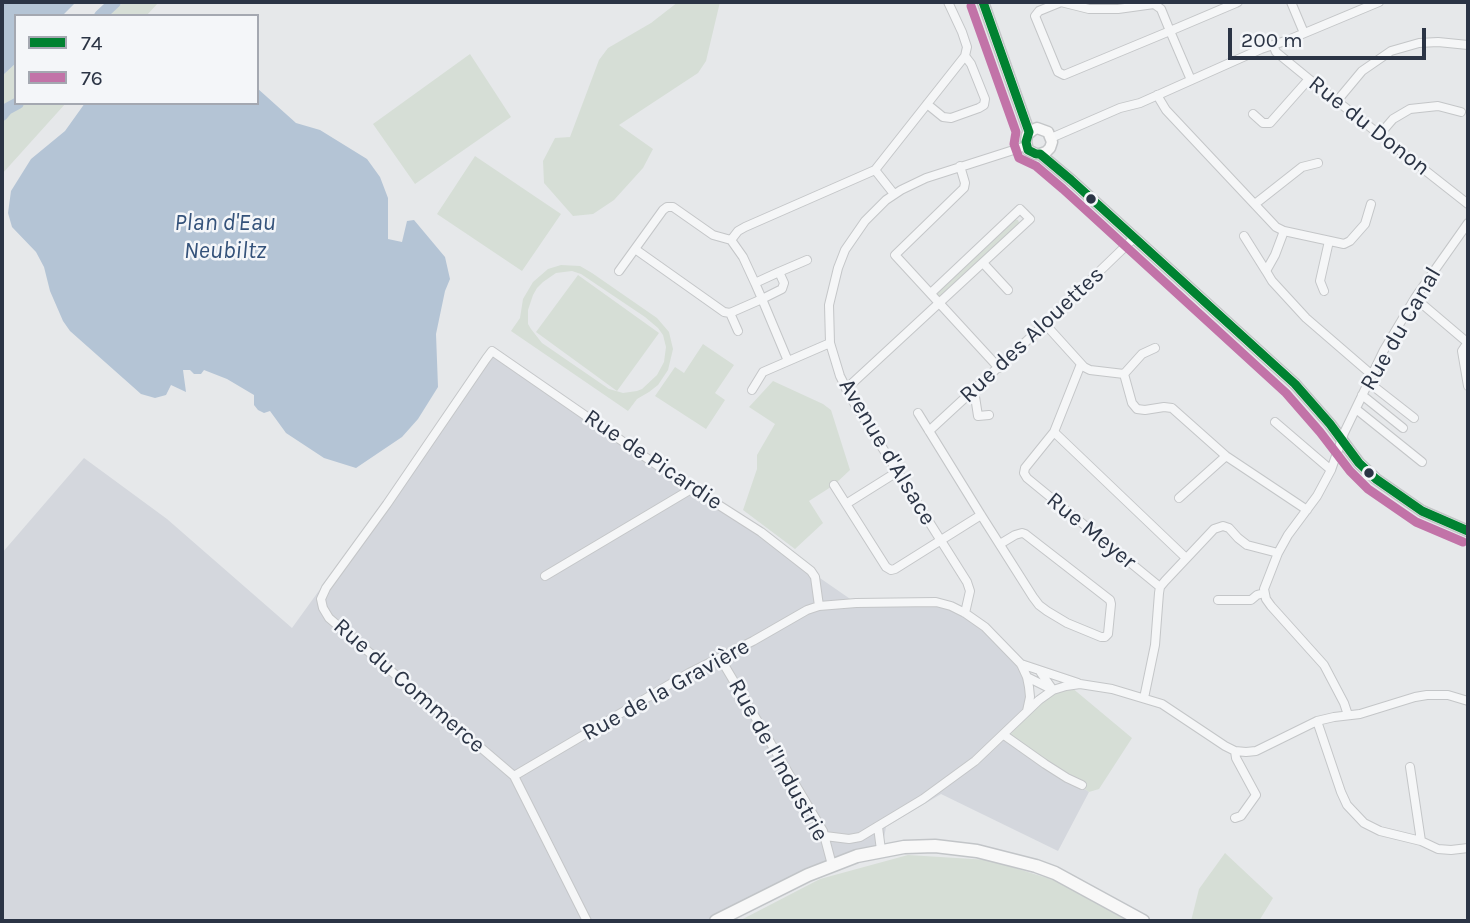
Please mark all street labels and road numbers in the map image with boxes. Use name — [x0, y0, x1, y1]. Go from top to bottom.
street label: Rue du Donon — [1303, 70, 1435, 182]
street label: Rue des Alouettes — [954, 261, 1110, 409]
street label: Rue du Canal — [1355, 262, 1447, 396]
street label: Avenue d'Alsace — [832, 374, 942, 530]
street label: Rue de Picardie — [579, 404, 727, 516]
street label: Rue Meyer — [1041, 486, 1141, 576]
street label: Rue du Commerce — [328, 613, 490, 759]
street label: Rue de la Gravière — [578, 633, 754, 747]
street label: Rue de l'Industrie — [722, 674, 834, 846]

